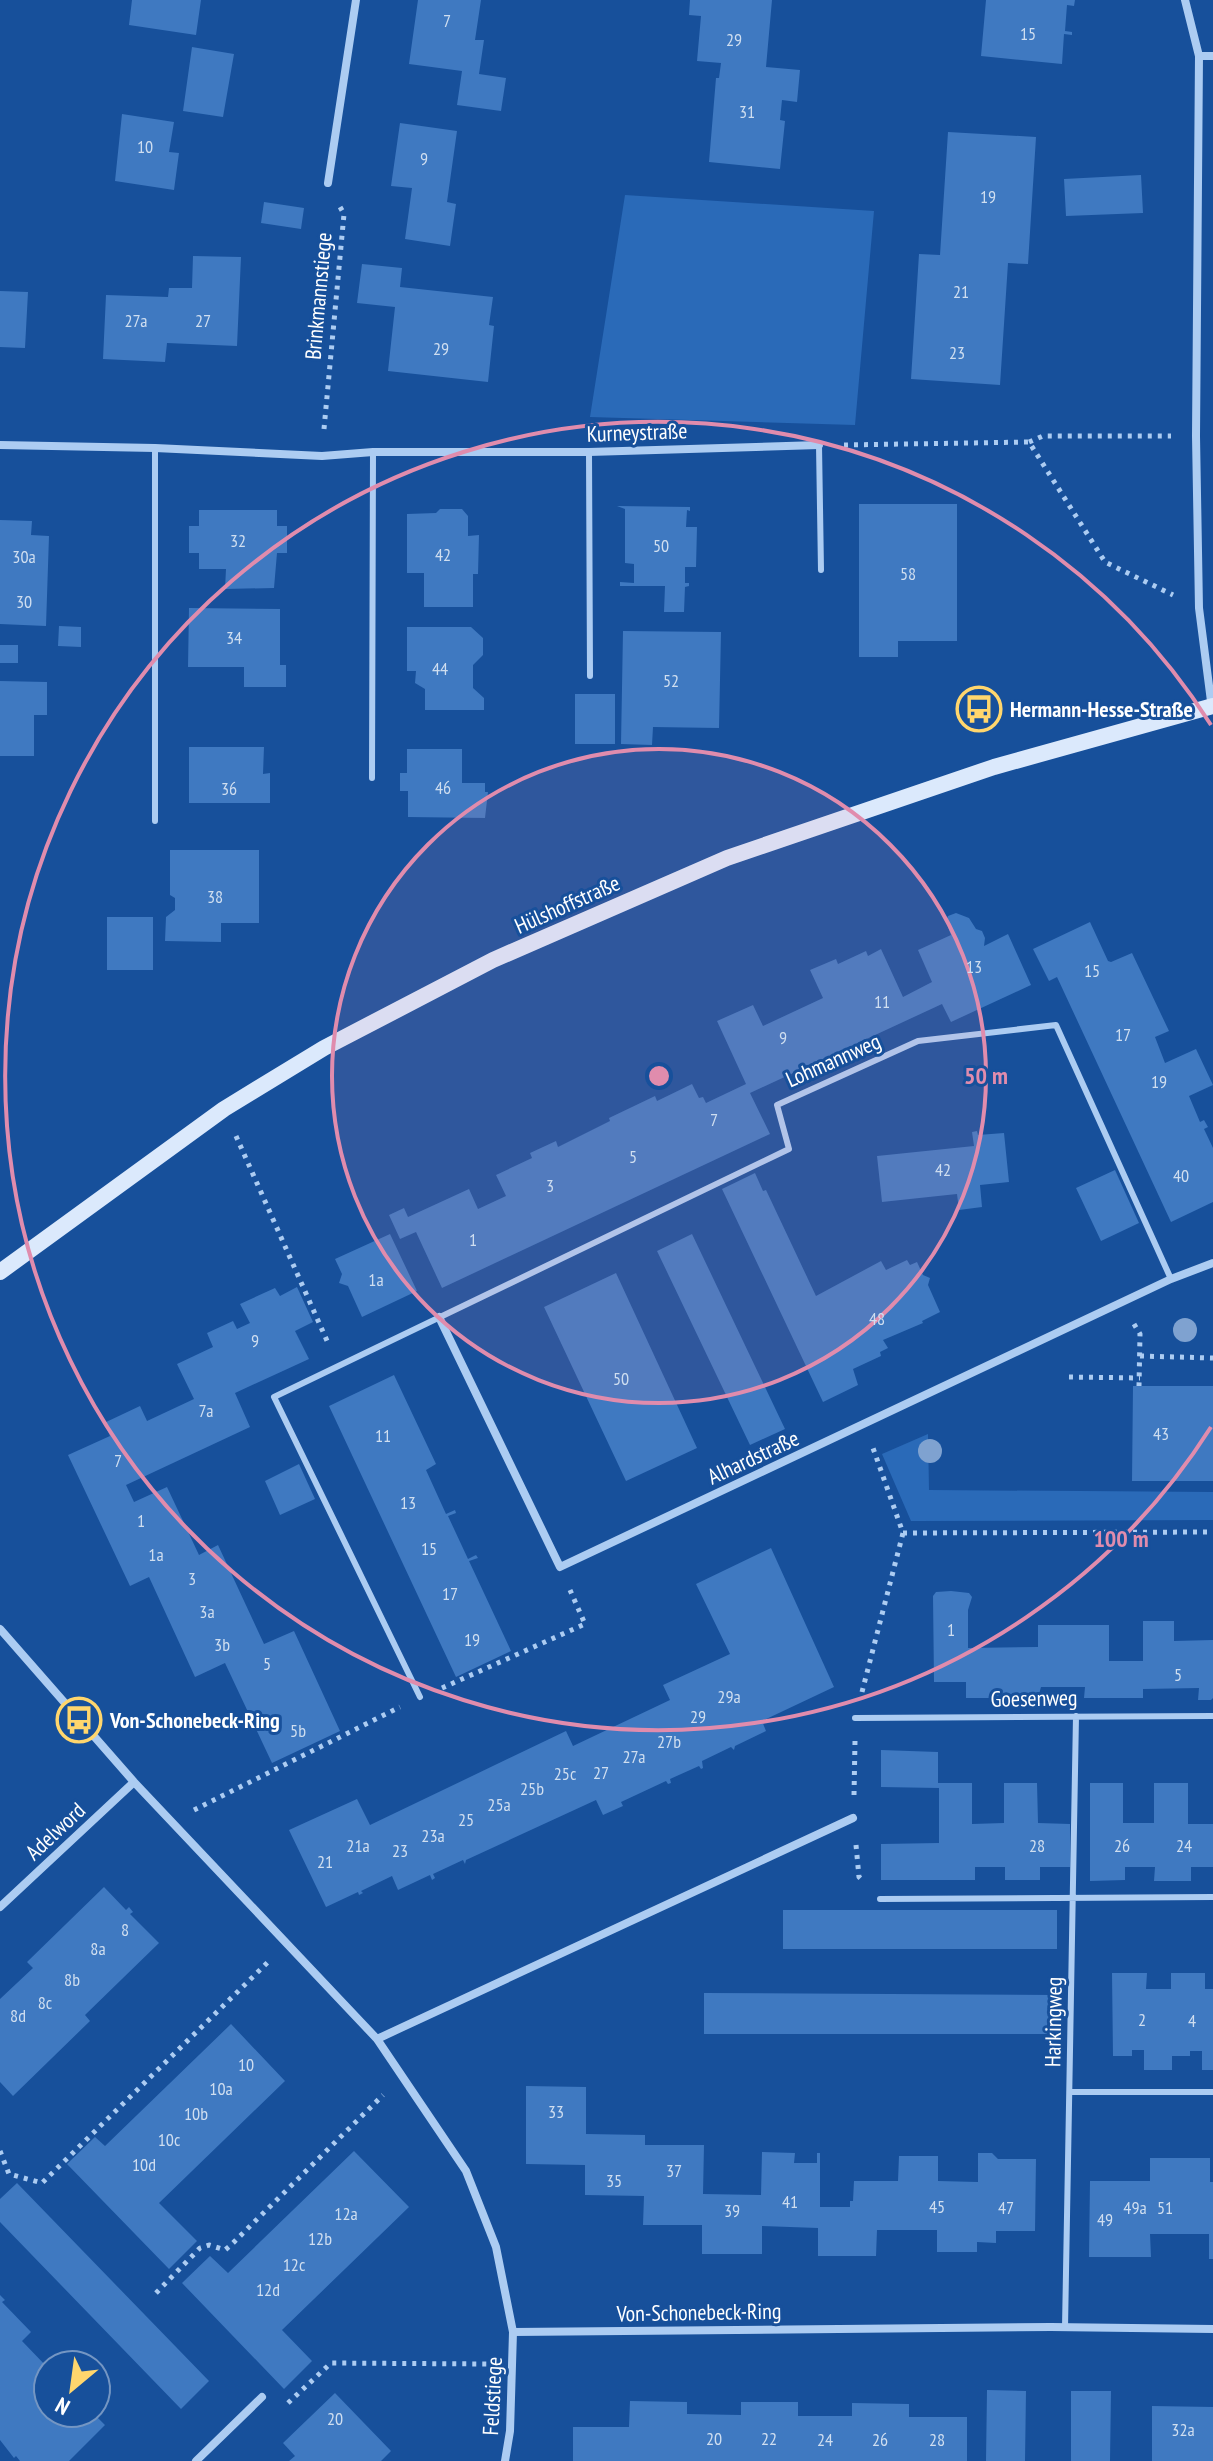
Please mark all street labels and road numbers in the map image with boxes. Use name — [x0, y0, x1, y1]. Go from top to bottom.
street label: Brinkmannstiege — [298, 231, 338, 361]
street label: Kurneystraße — [586, 416, 688, 448]
street label: Hülshoffstraße — [510, 868, 624, 940]
street label: Lohmannweg — [781, 1027, 885, 1093]
street label: Alhardstraße — [703, 1424, 803, 1490]
street label: Goesenweg — [990, 1683, 1078, 1713]
street label: Adelword — [19, 1796, 91, 1866]
street label: Harkingweg — [1038, 1977, 1068, 2067]
street label: Von-Schonebeck-Ring — [615, 2297, 782, 2327]
street label: Feldstiege — [476, 2356, 508, 2436]

